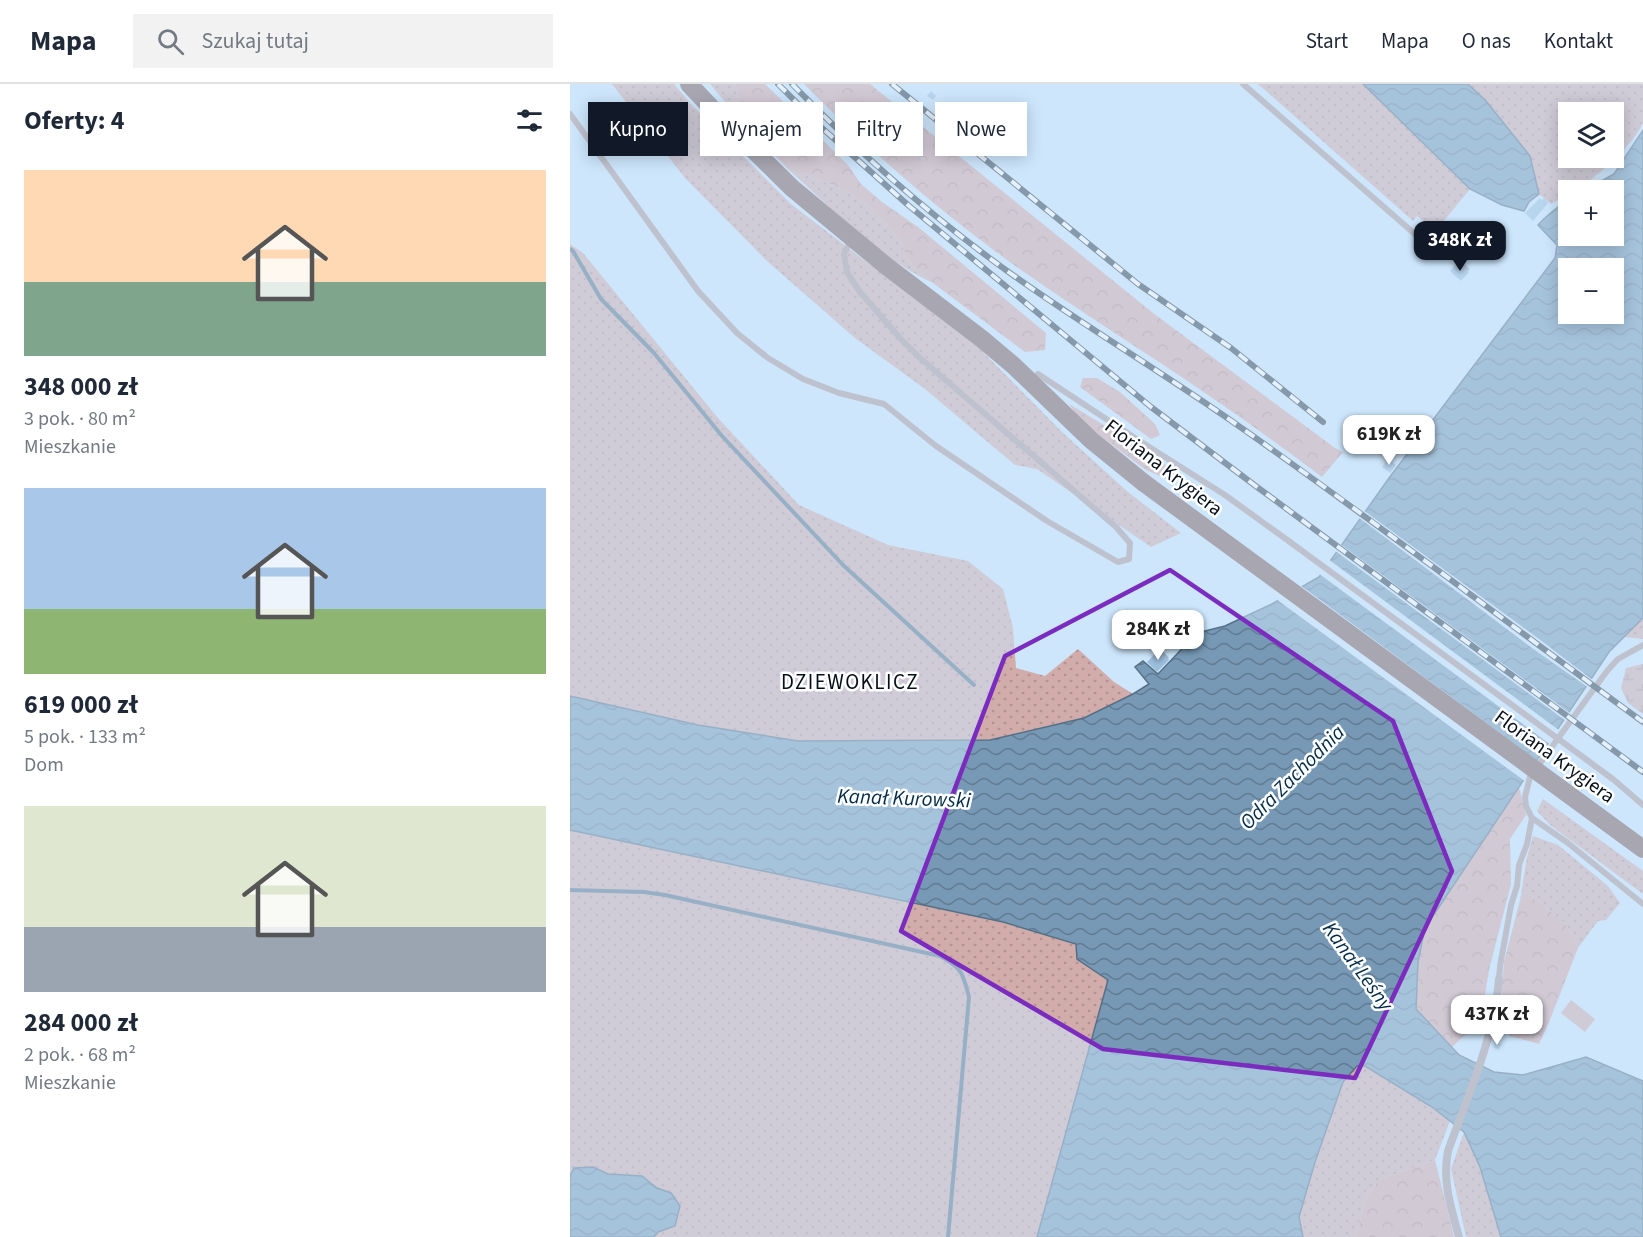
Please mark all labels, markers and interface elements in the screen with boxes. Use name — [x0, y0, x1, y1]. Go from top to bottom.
search box — [133, 14, 553, 68]
text: Mapa — [30, 21, 97, 61]
icon: search — [154, 25, 187, 58]
text: Szukaj tutaj — [202, 25, 309, 57]
text: Start — [1306, 26, 1348, 56]
text: Mapa — [1381, 26, 1429, 56]
text: O nas — [1462, 26, 1511, 56]
text: Kontakt — [1544, 26, 1613, 56]
text: Oferty: 4 — [24, 102, 124, 139]
chip: Kupno — [588, 102, 688, 156]
chip: Wynajem — [700, 102, 823, 156]
chip: Filtry — [835, 102, 923, 156]
chip: Nowe — [935, 102, 1027, 156]
map controls — [1558, 102, 1624, 324]
button: layers — [1558, 102, 1624, 168]
icon: filters — [513, 104, 546, 137]
button: + — [1558, 180, 1624, 246]
icon: home — [231, 209, 339, 317]
pin: 348K zł — [1405, 221, 1515, 272]
text: 348K zł — [1428, 226, 1492, 254]
button: − — [1558, 258, 1624, 324]
text: 348 000 zł — [24, 368, 138, 405]
text: 3 pok. · 80 m² — [24, 405, 136, 433]
street label: Floriana Krygiera — [1099, 413, 1228, 523]
pin: 619K zł — [1334, 415, 1444, 466]
text: 619K zł — [1357, 420, 1421, 448]
text: Mieszkanie — [24, 433, 116, 461]
icon: home — [231, 527, 339, 635]
pin: 284K zł — [1103, 610, 1213, 661]
text: 284K zł — [1126, 615, 1190, 643]
district label: DZIEWOKLICZ — [781, 667, 919, 697]
text: 619 000 zł — [24, 686, 138, 723]
street label: Floriana Krygiera — [1488, 704, 1620, 810]
water label: Odra Zachodnia — [1233, 718, 1351, 836]
text: 5 pok. · 133 m² — [24, 723, 146, 751]
text: Dom — [24, 751, 64, 779]
water label: Kanał Kurowski — [837, 781, 972, 815]
icon: home — [231, 845, 339, 953]
water label: Kanał Leśny — [1315, 915, 1402, 1018]
pin: 437K zł — [1442, 995, 1552, 1046]
text: 437K zł — [1465, 1000, 1529, 1028]
text: 284 000 zł — [24, 1004, 138, 1041]
text: 2 pok. · 68 m² — [24, 1041, 136, 1069]
text: Mieszkanie — [24, 1069, 116, 1097]

